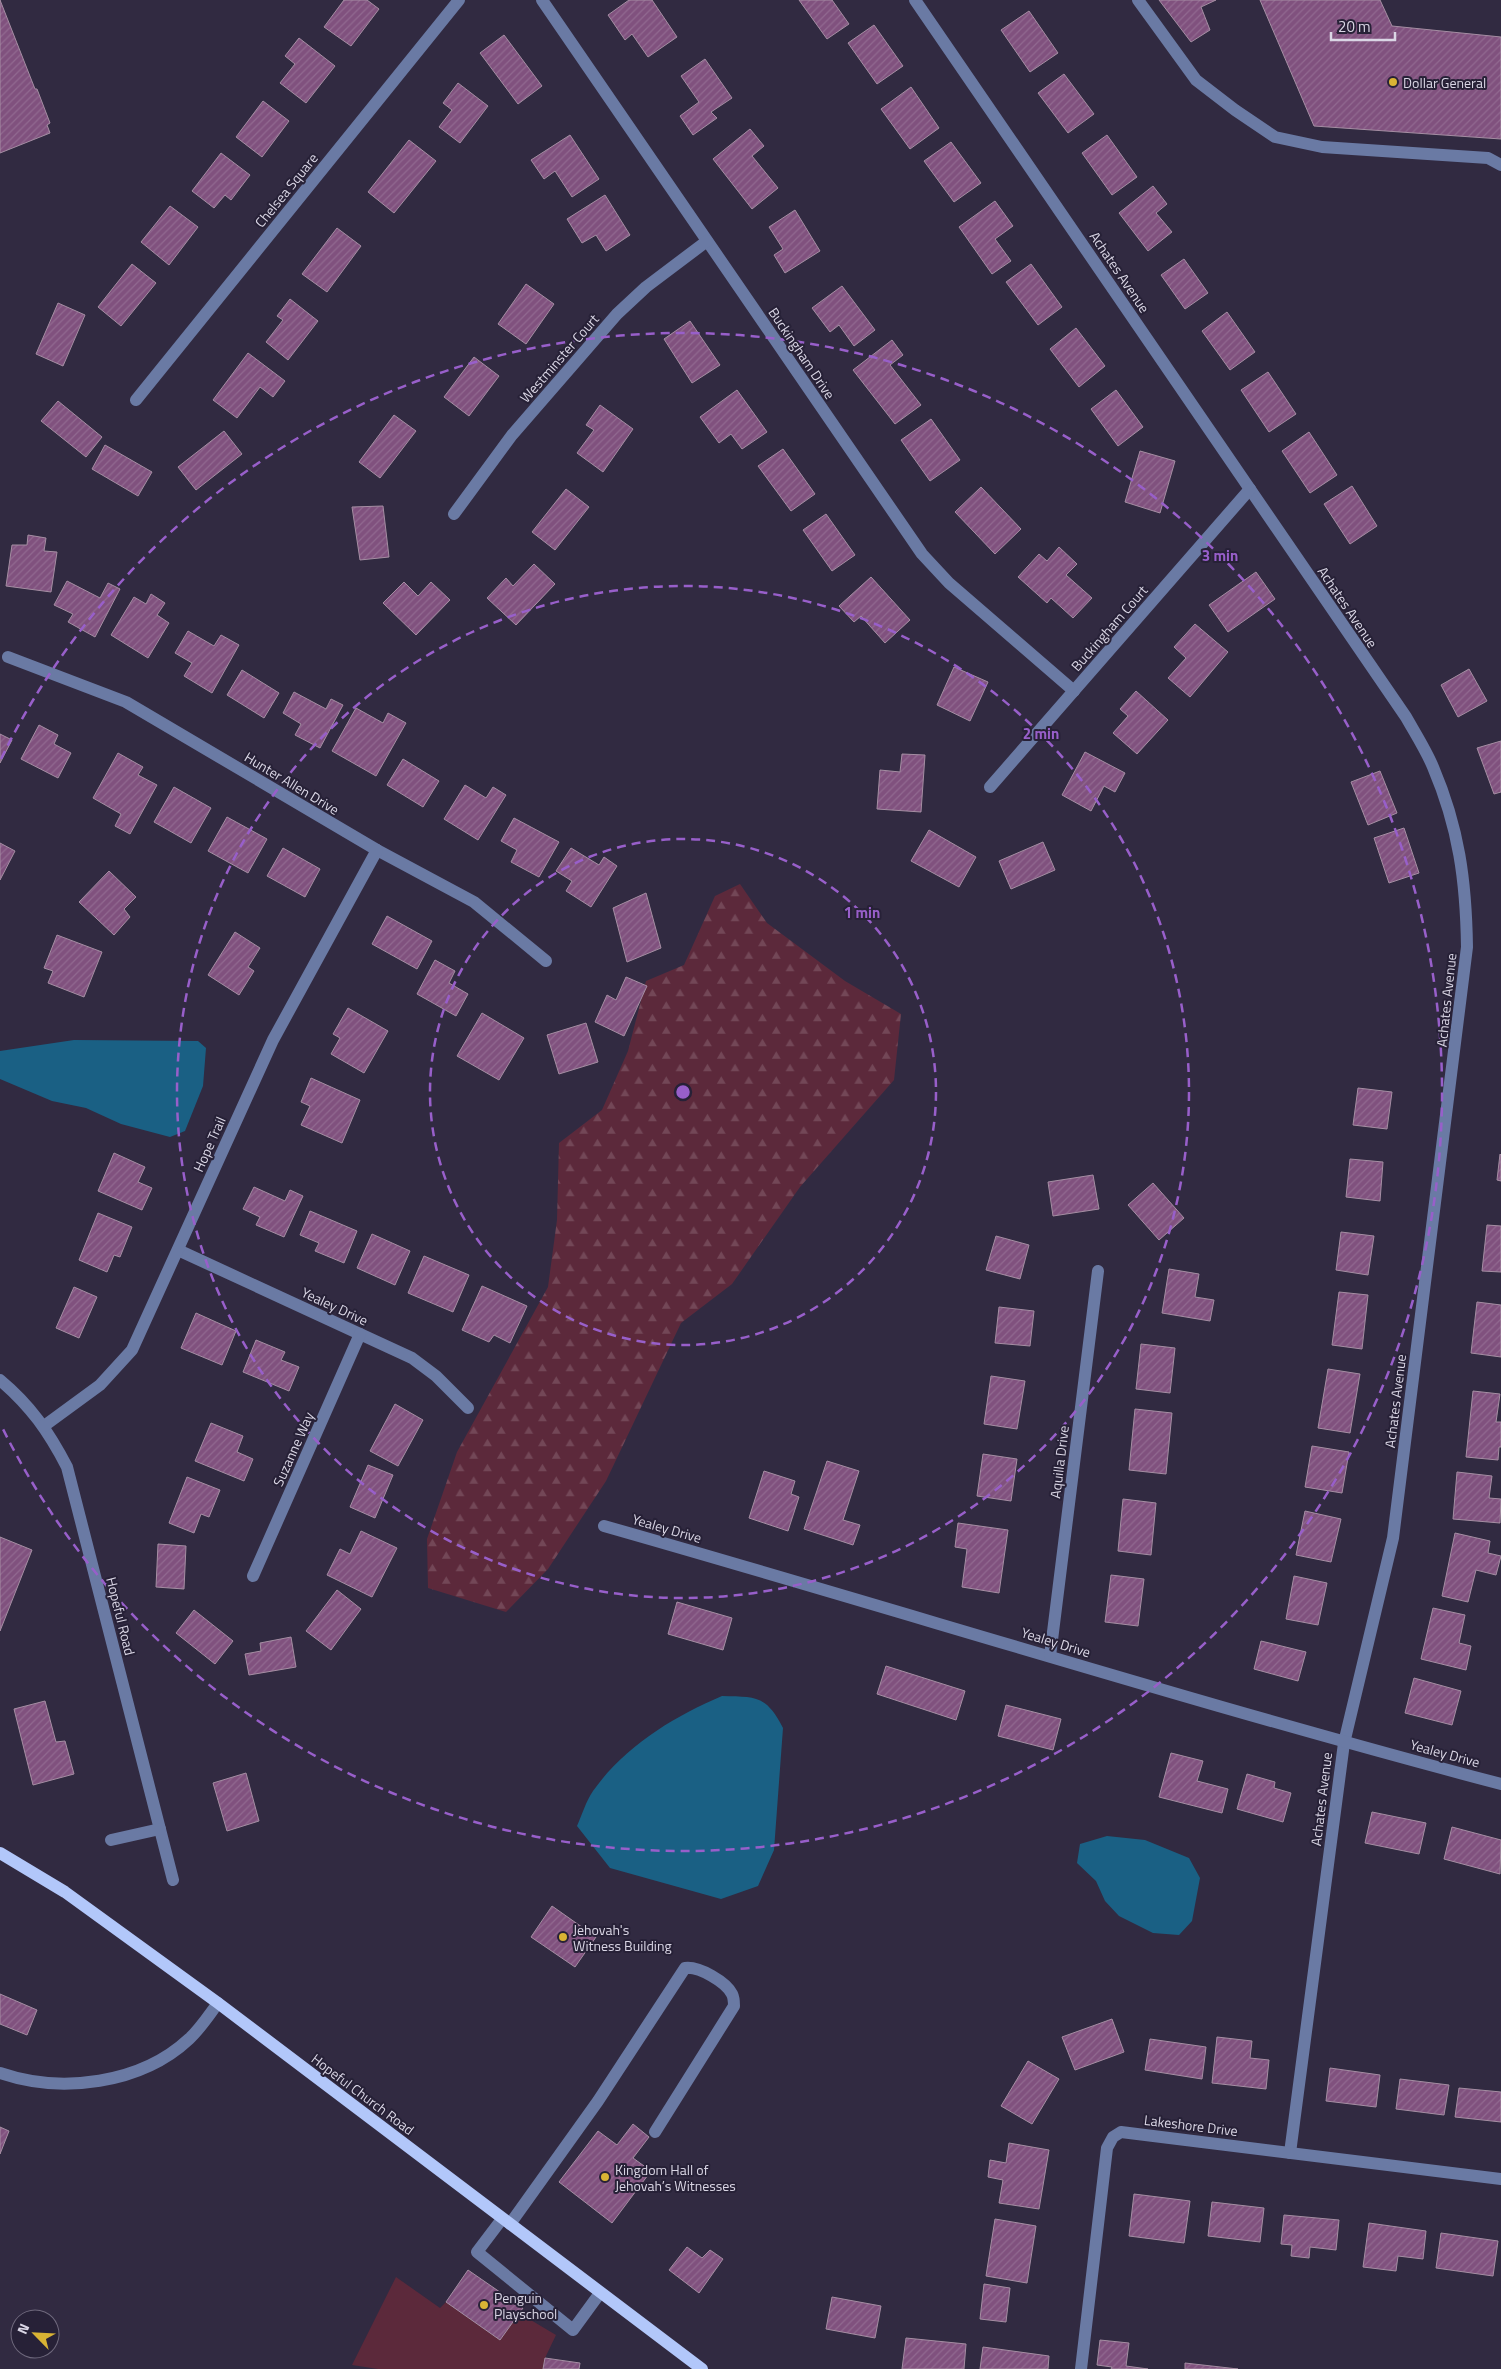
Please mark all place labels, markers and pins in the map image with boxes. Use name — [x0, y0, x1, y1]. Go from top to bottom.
place label: Dollar General — [1403, 72, 1486, 93]
marker: Dollar General — [1387, 76, 1399, 88]
centre of rings — [674, 1083, 692, 1101]
place label: Jehovah's Witness Building — [573, 1919, 672, 1956]
marker: Jehovah's Witness Building — [557, 1931, 569, 1943]
place label: Kingdom Hall of Jehovah’s Witnesses — [615, 2159, 736, 2196]
marker: Kingdom Hall of Jehovah’s Witnesses — [599, 2171, 611, 2183]
place label: Penguin Playschool — [494, 2287, 557, 2324]
marker: Penguin Playschool — [478, 2299, 490, 2311]

